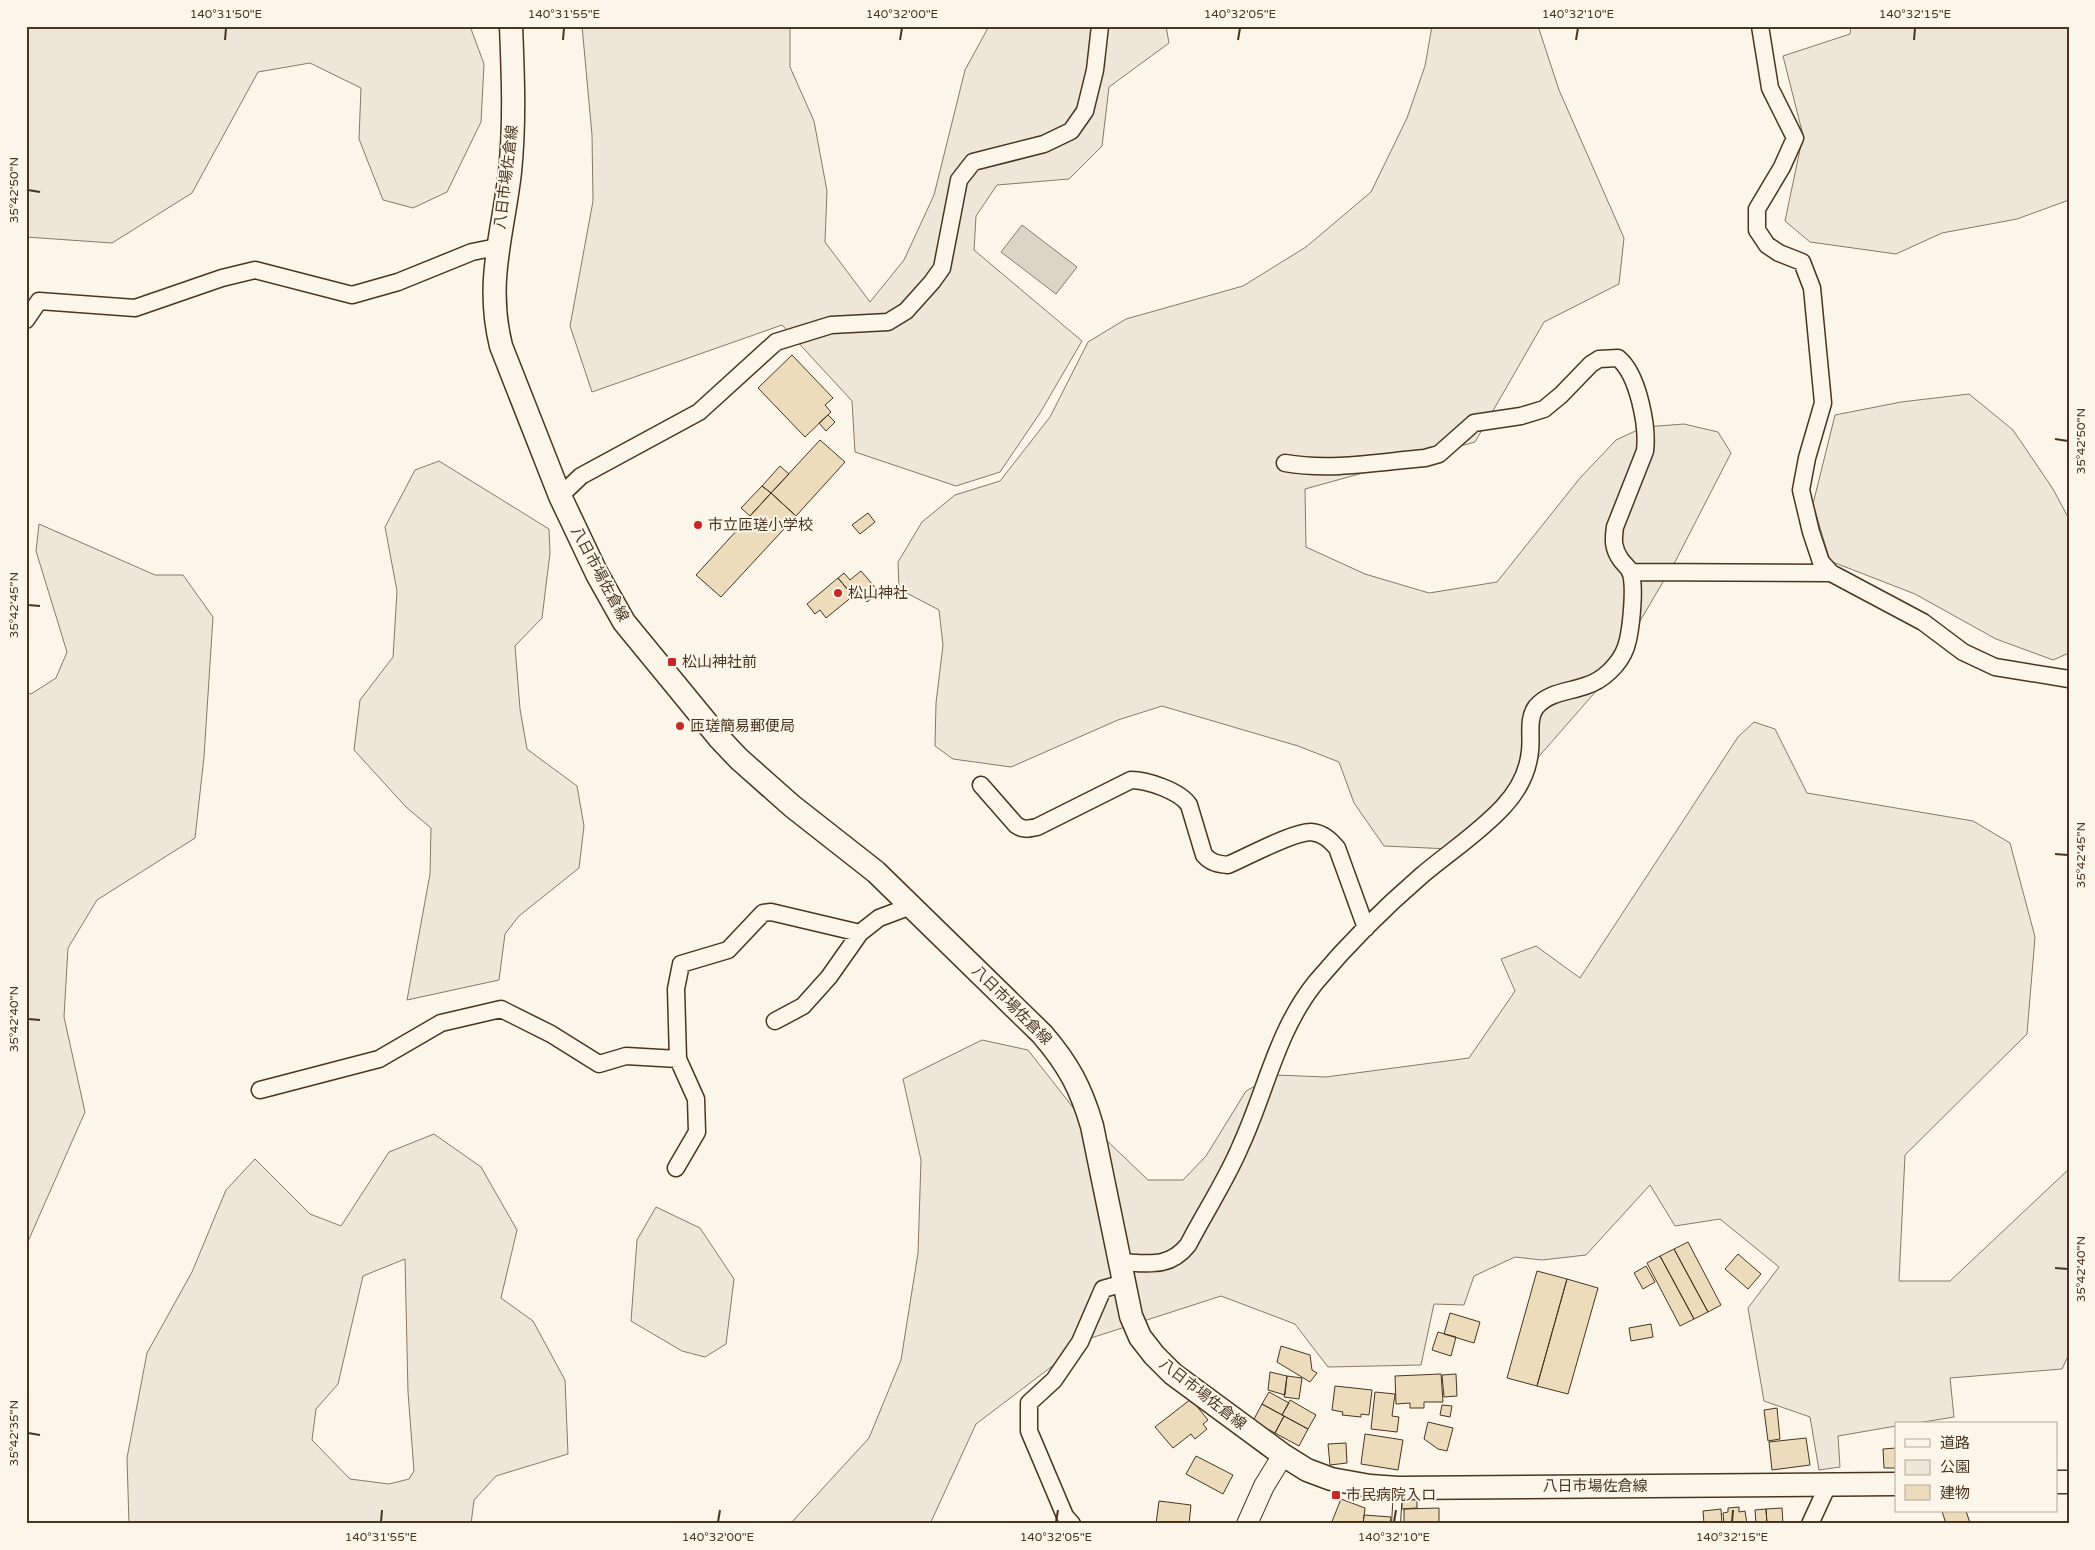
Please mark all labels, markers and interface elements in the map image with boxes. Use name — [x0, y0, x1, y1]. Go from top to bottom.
text: 140°31'50"E — [190, 7, 263, 21]
text: 140°31'55"E — [528, 7, 601, 21]
text: 140°32'00"E — [866, 7, 939, 21]
text: 140°32'05"E — [1204, 7, 1277, 21]
text: 140°32'10"E — [1542, 7, 1615, 21]
text: 140°32'15"E — [1879, 7, 1952, 21]
street label: 八日市場佐倉線 — [491, 124, 521, 230]
text: 35°42'50"N — [7, 157, 21, 223]
text: 35°42'50"N — [2074, 408, 2088, 474]
place label: 市立匝瑳小学校 — [708, 516, 813, 534]
marker: 市立匝瑳小学校 — [692, 519, 704, 531]
street label: 八日市場佐倉線 — [567, 523, 633, 625]
text: 35°42'45"N — [7, 572, 21, 638]
place label: 松山神社 — [848, 584, 908, 602]
marker: 松山神社 — [832, 587, 844, 599]
place label: 松山神社前 — [682, 653, 757, 671]
marker: 松山神社前 — [666, 656, 678, 668]
place label: 匝瑳簡易郵便局 — [690, 717, 795, 735]
marker: 匝瑳簡易郵便局 — [674, 720, 686, 732]
text: 35°42'45"N — [2074, 822, 2088, 888]
street label: 八日市場佐倉線 — [969, 962, 1055, 1048]
text: 35°42'40"N — [7, 986, 21, 1052]
text: 35°42'40"N — [2074, 1236, 2088, 1302]
street label: 八日市場佐倉線 — [1156, 1355, 1250, 1433]
text: 35°42'35"N — [7, 1400, 21, 1466]
legend — [1895, 1422, 2058, 1512]
text: 道路 — [1940, 1434, 1970, 1452]
text: 公園 — [1940, 1458, 1970, 1476]
street label: 八日市場佐倉線 — [1542, 1477, 1648, 1495]
text: 建物 — [1940, 1484, 1970, 1502]
place label: 市民病院入ロ — [1346, 1486, 1436, 1504]
marker: 市民病院入ロ — [1330, 1489, 1342, 1501]
text: 140°31'55"E — [345, 1530, 418, 1544]
text: 140°32'00"E — [682, 1530, 755, 1544]
text: 140°32'05"E — [1020, 1530, 1093, 1544]
text: 140°32'10"E — [1358, 1530, 1431, 1544]
text: 140°32'15"E — [1696, 1530, 1769, 1544]

